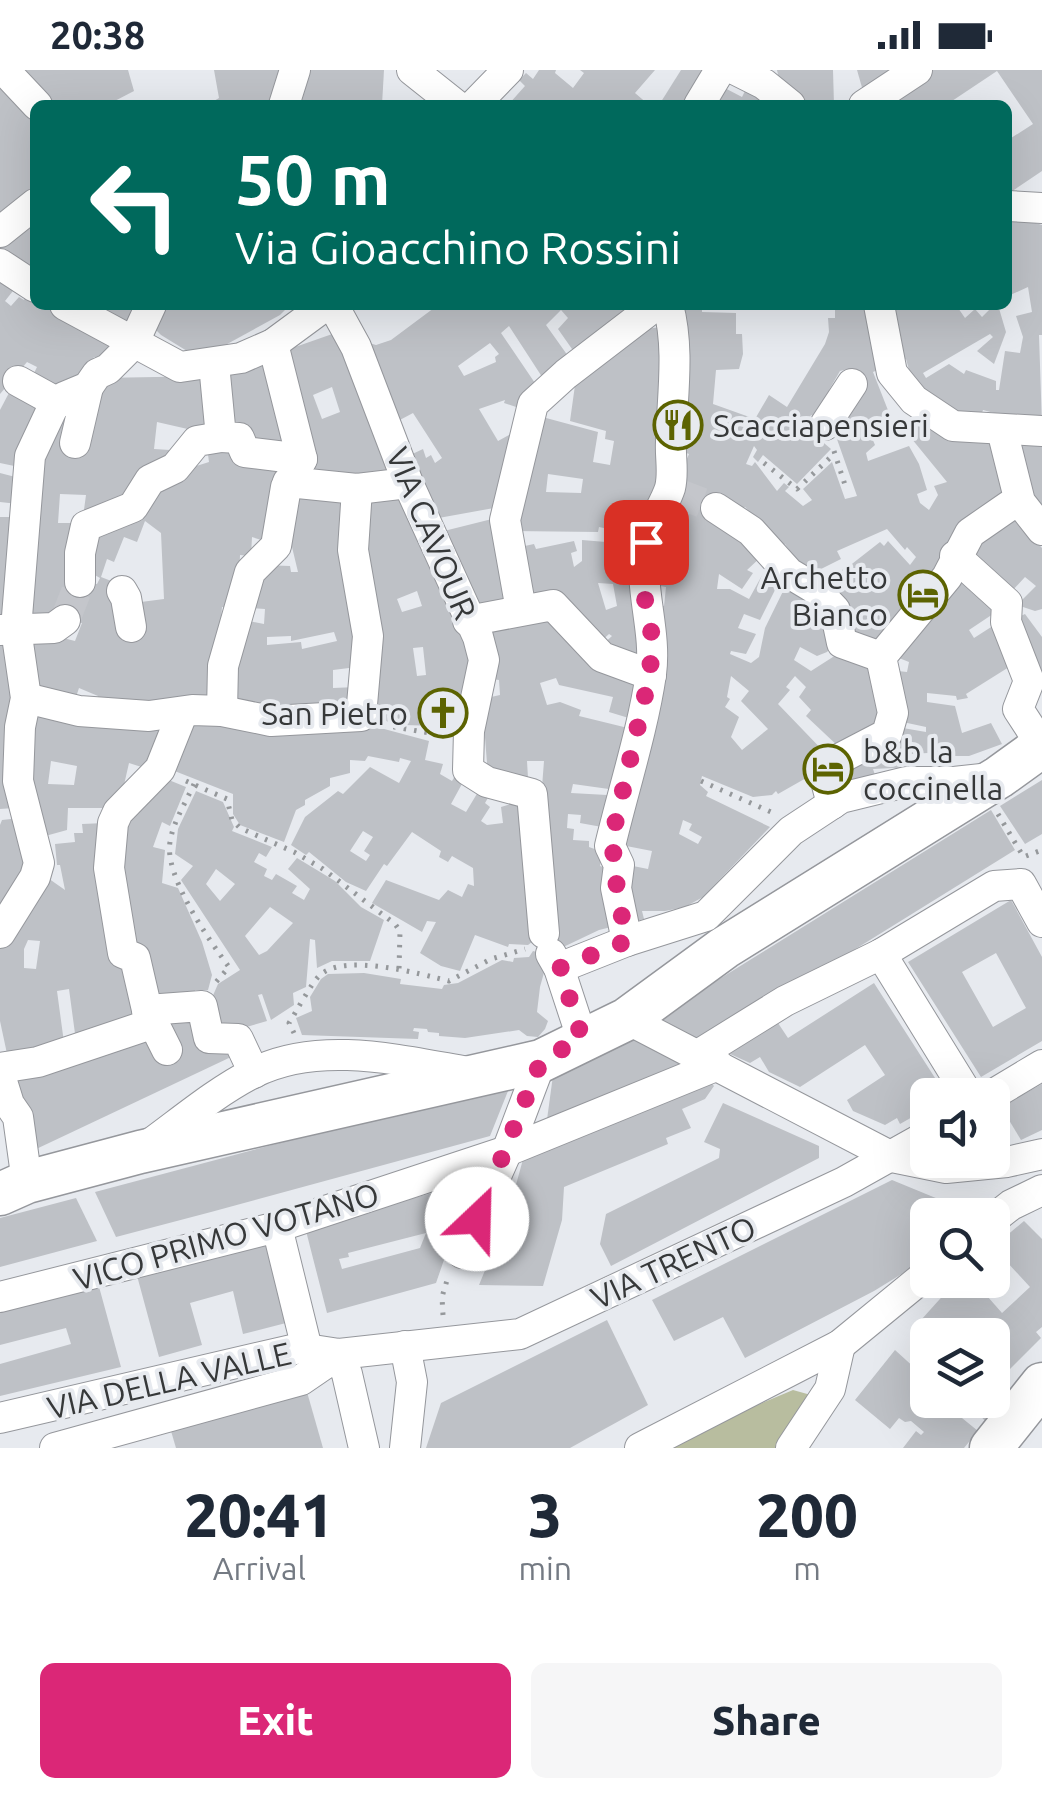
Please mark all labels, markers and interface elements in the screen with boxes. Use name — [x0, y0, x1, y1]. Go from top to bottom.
text: 20:38 — [50, 14, 145, 56]
icon: left — [70, 140, 200, 270]
text: 50 m — [235, 140, 391, 218]
text: Via Gioacchino Rossini — [235, 222, 681, 273]
restaurant icon: Scacciapensieri — [652, 399, 704, 451]
place label: Scacciapensieri — [713, 407, 929, 443]
street label: VIA CAVOUR — [380, 442, 484, 624]
pin — [604, 500, 689, 585]
icon: arrive — [619, 515, 674, 570]
place label: Archetto Bianco — [760, 559, 888, 632]
hotel icon: Archetto Bianco — [897, 569, 949, 621]
church icon: San Pietro — [417, 687, 469, 739]
place label: San Pietro — [261, 695, 408, 731]
place label: b&b la coccinella — [863, 733, 1003, 806]
hotel icon: b&b la coccinella — [802, 743, 854, 795]
map controls — [910, 1078, 1010, 1418]
button: sound — [910, 1078, 1010, 1178]
position arrow — [425, 1167, 529, 1271]
street label: VICO PRIMO VOTANO — [69, 1175, 383, 1297]
button: search — [910, 1198, 1010, 1298]
street label: VIA TRENTO — [585, 1208, 761, 1316]
button: layers — [910, 1318, 1010, 1418]
street label: VIA DELLA VALLE — [44, 1334, 294, 1426]
text: 20:41 — [184, 1481, 334, 1548]
text: 3 — [528, 1481, 562, 1548]
text: 200 — [756, 1481, 858, 1548]
text: Arrival — [213, 1550, 306, 1586]
text: min — [518, 1550, 572, 1586]
text: m — [793, 1550, 821, 1586]
button: Exit — [40, 1663, 511, 1778]
button: Share — [531, 1663, 1002, 1778]

